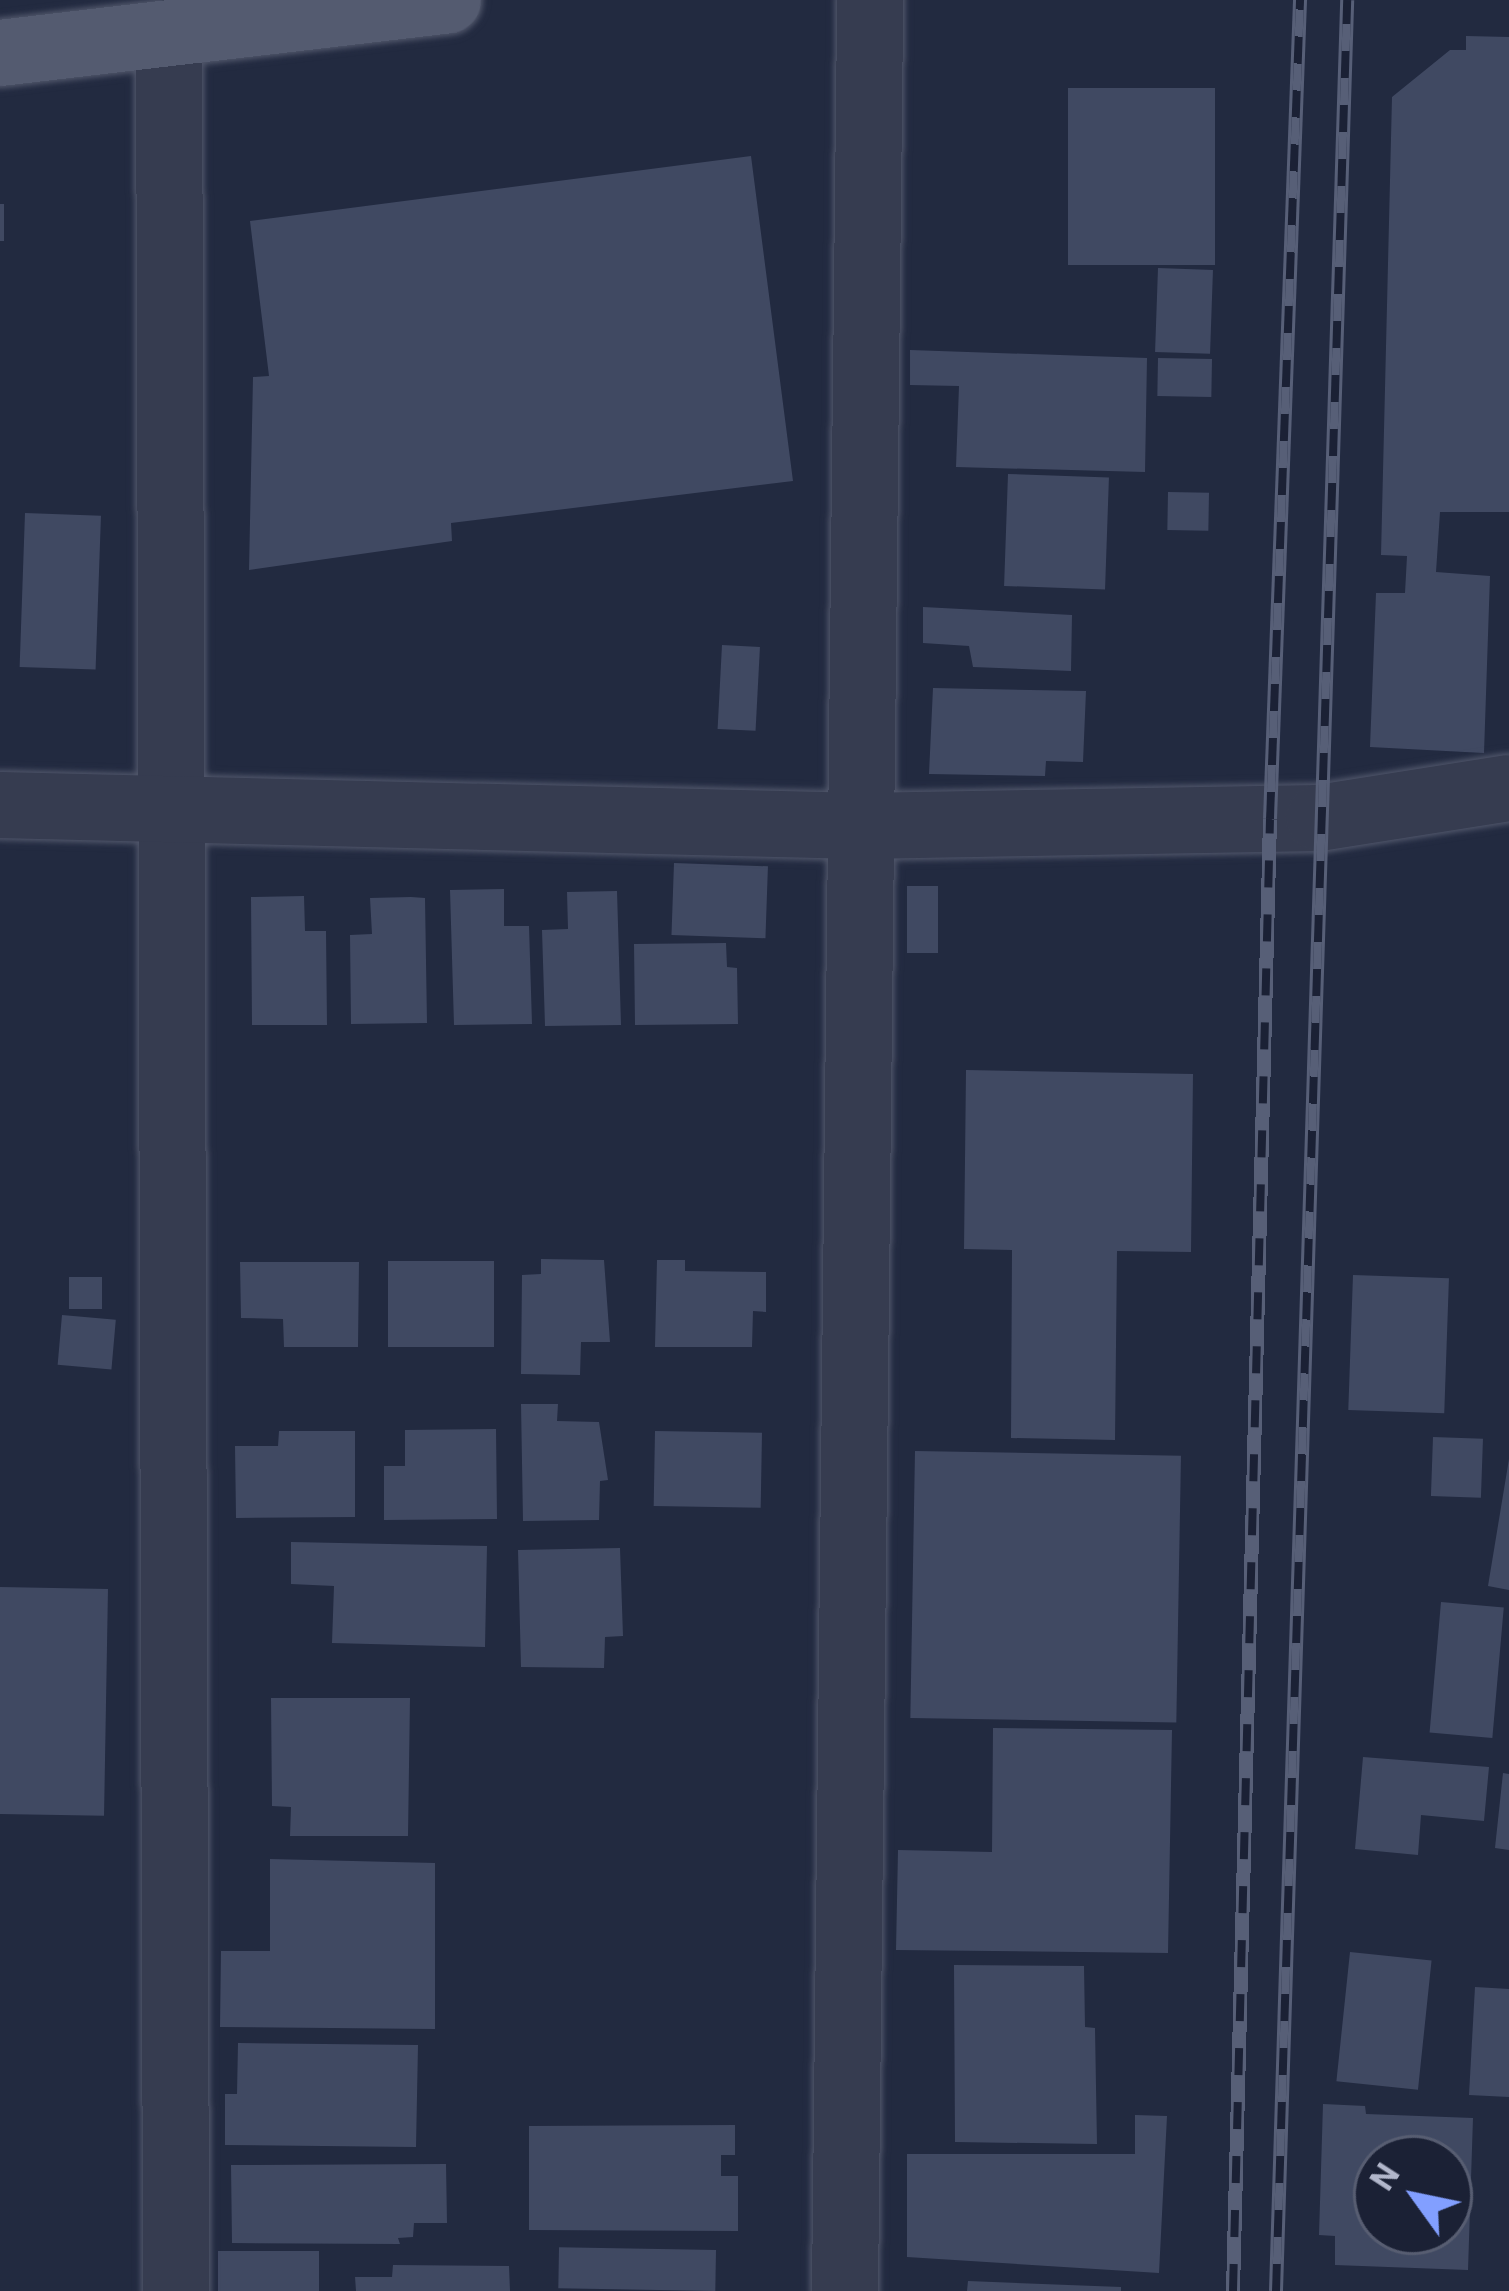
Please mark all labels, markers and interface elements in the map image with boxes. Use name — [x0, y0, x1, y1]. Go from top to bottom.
north arrow — [1353, 2135, 1473, 2255]
text: N — [1362, 2156, 1408, 2197]

